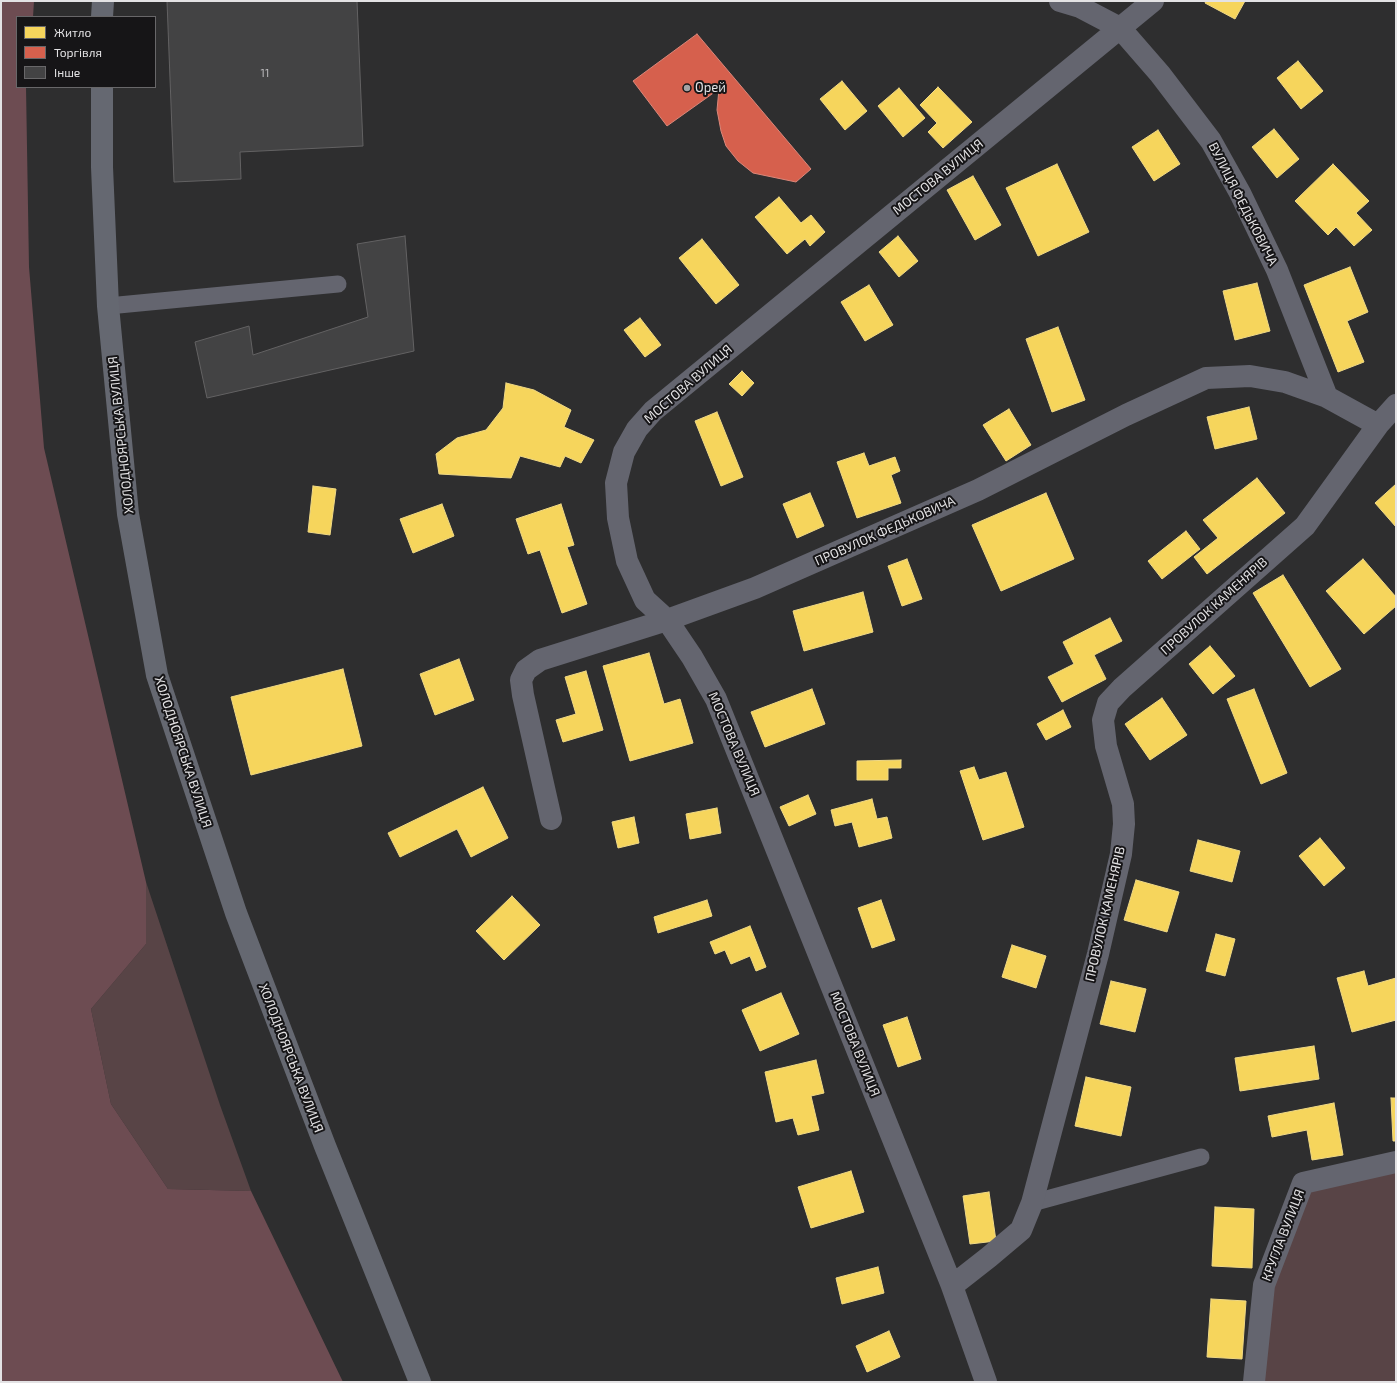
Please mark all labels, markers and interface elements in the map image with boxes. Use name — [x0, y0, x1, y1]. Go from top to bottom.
legend — [16, 16, 156, 88]
text: Житло — [54, 25, 91, 39]
text: Торгівля — [54, 45, 102, 59]
text: Інше — [54, 65, 80, 79]
house number: 11 — [261, 66, 269, 80]
place label: Орей — [695, 80, 726, 96]
marker: Орей — [682, 83, 692, 93]
street label: МОСТОВА ВУЛИЦЯ — [890, 136, 986, 218]
street label: ВУЛИЦЯ ФЕДЬКОВИЧА — [1205, 140, 1281, 268]
street label: МОСТОВА ВУЛИЦЯ — [641, 341, 735, 427]
street label: ХОЛОДНОЯРСЬКА ВУЛИЦЯ — [105, 355, 137, 515]
street label: ПРОВУЛОК ФЕДЬКОВИЧА — [812, 493, 958, 569]
street label: ПРОВУЛОК КАМЕНЯРІВ — [1157, 554, 1271, 658]
street label: ХОЛОДНОЯРСЬКА ВУЛИЦЯ — [151, 674, 215, 830]
street label: МОСТОВА ВУЛИЦЯ — [705, 689, 763, 799]
street label: ПРОВУЛОК КАМЕНЯРІВ — [1082, 845, 1128, 983]
street label: ХОЛОДНОЯРСЬКА ВУЛИЦЯ — [255, 981, 327, 1135]
street label: МОСТОВА ВУЛИЦЯ — [827, 989, 883, 1099]
street label: КРУГЛА ВУЛИЦЯ — [1258, 1187, 1308, 1283]

